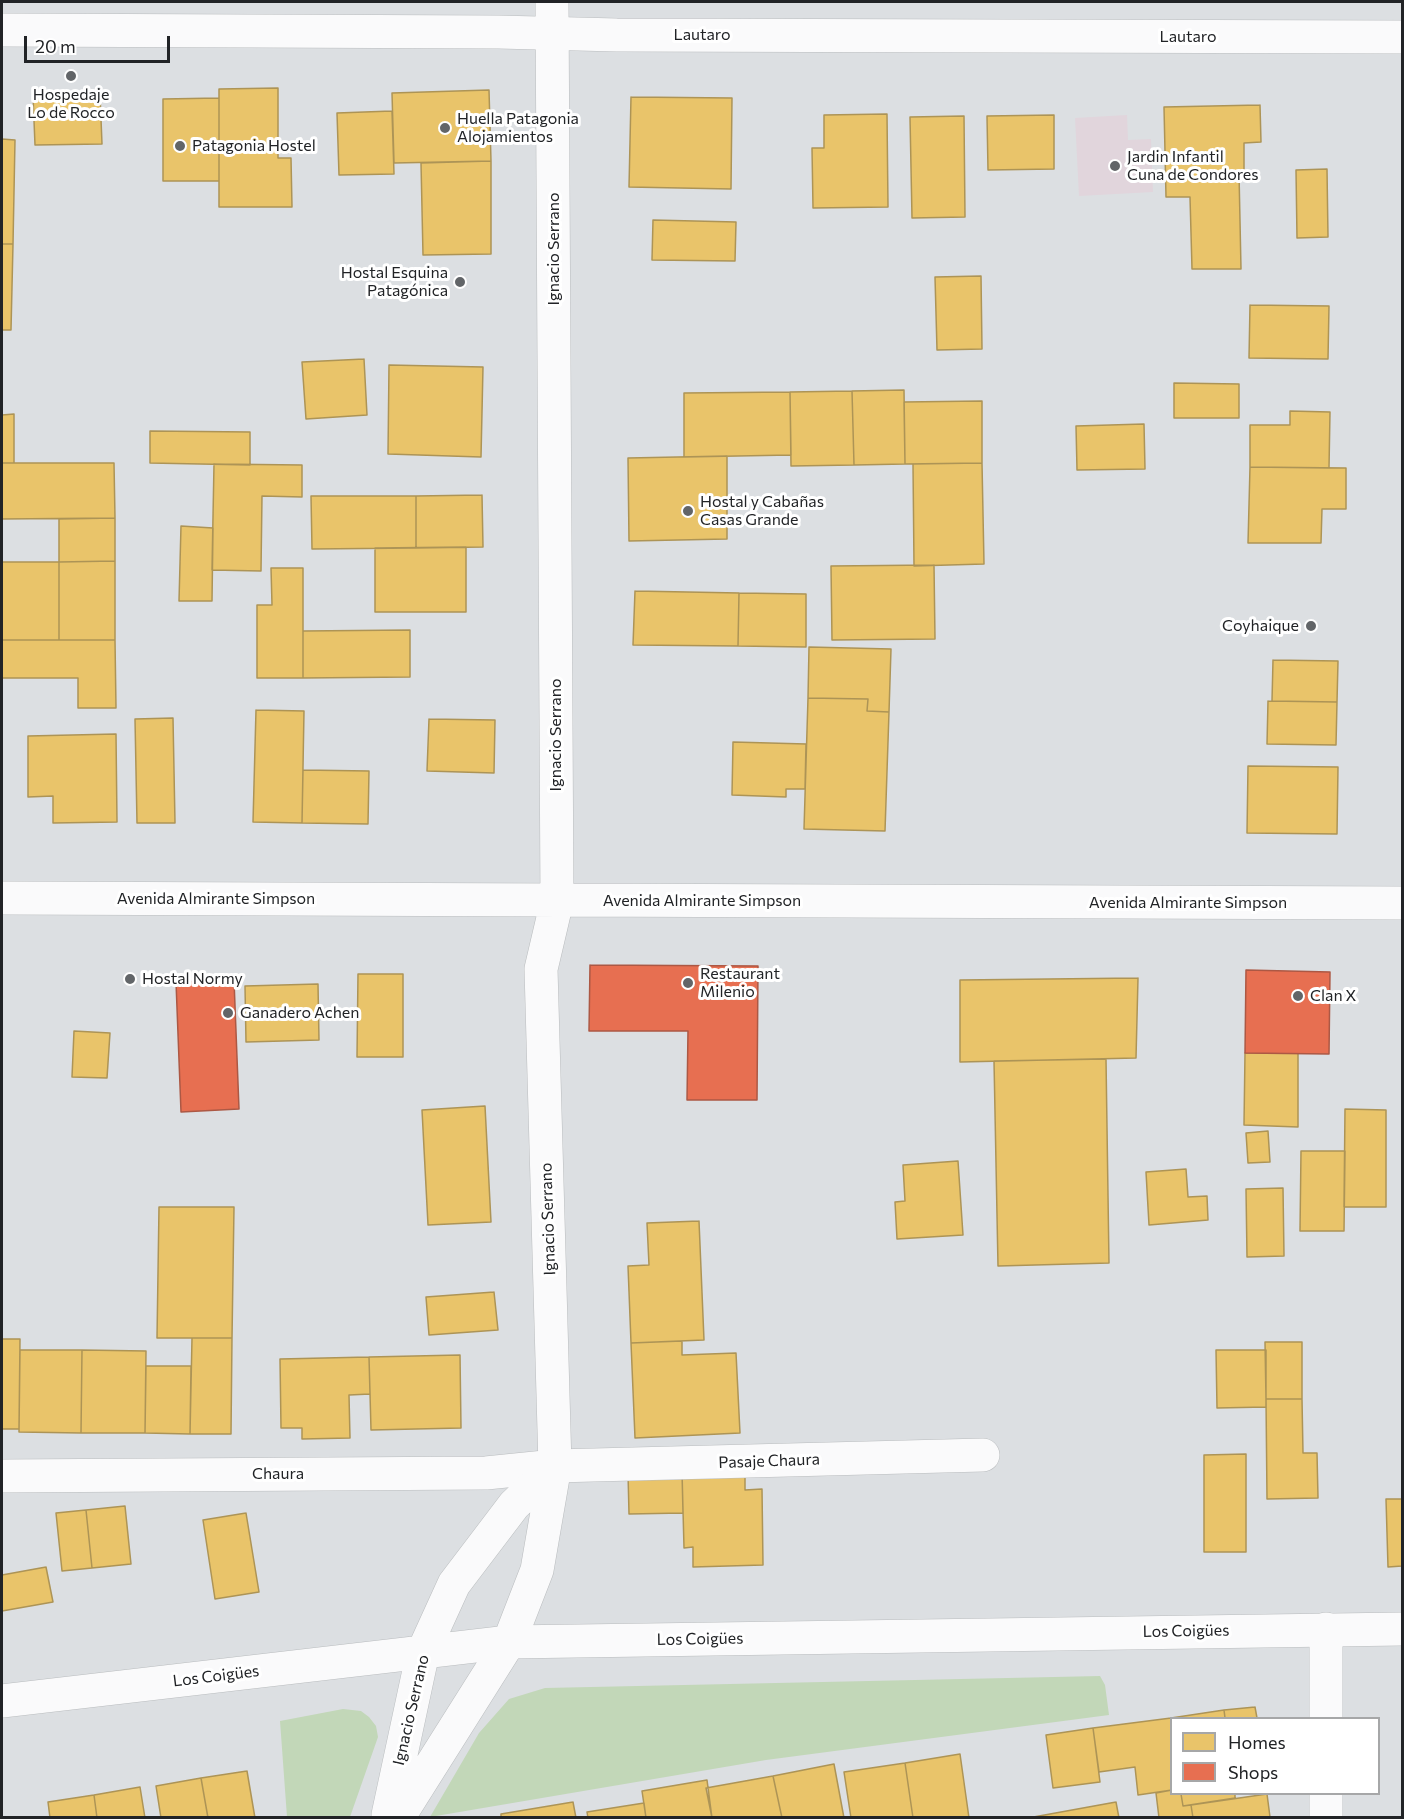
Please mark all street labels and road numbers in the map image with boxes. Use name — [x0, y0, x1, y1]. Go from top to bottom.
street label: Lautaro — [673, 25, 731, 45]
street label: Lautaro — [1159, 27, 1217, 47]
street label: Ignacio Serrano — [544, 193, 564, 305]
street label: Ignacio Serrano — [546, 679, 566, 791]
street label: Avenida Almirante Simpson — [117, 889, 315, 909]
street label: Avenida Almirante Simpson — [603, 891, 801, 911]
street label: Avenida Almirante Simpson — [1089, 893, 1287, 913]
street label: Ignacio Serrano — [536, 1162, 560, 1276]
street label: Pasaje Chaura — [718, 1450, 820, 1472]
street label: Chaura — [252, 1464, 304, 1484]
street label: Los Coigües — [1142, 1621, 1230, 1641]
street label: Los Coigües — [656, 1629, 744, 1649]
street label: Ignacio Serrano — [389, 1653, 433, 1767]
street label: Los Coigües — [172, 1661, 260, 1691]

